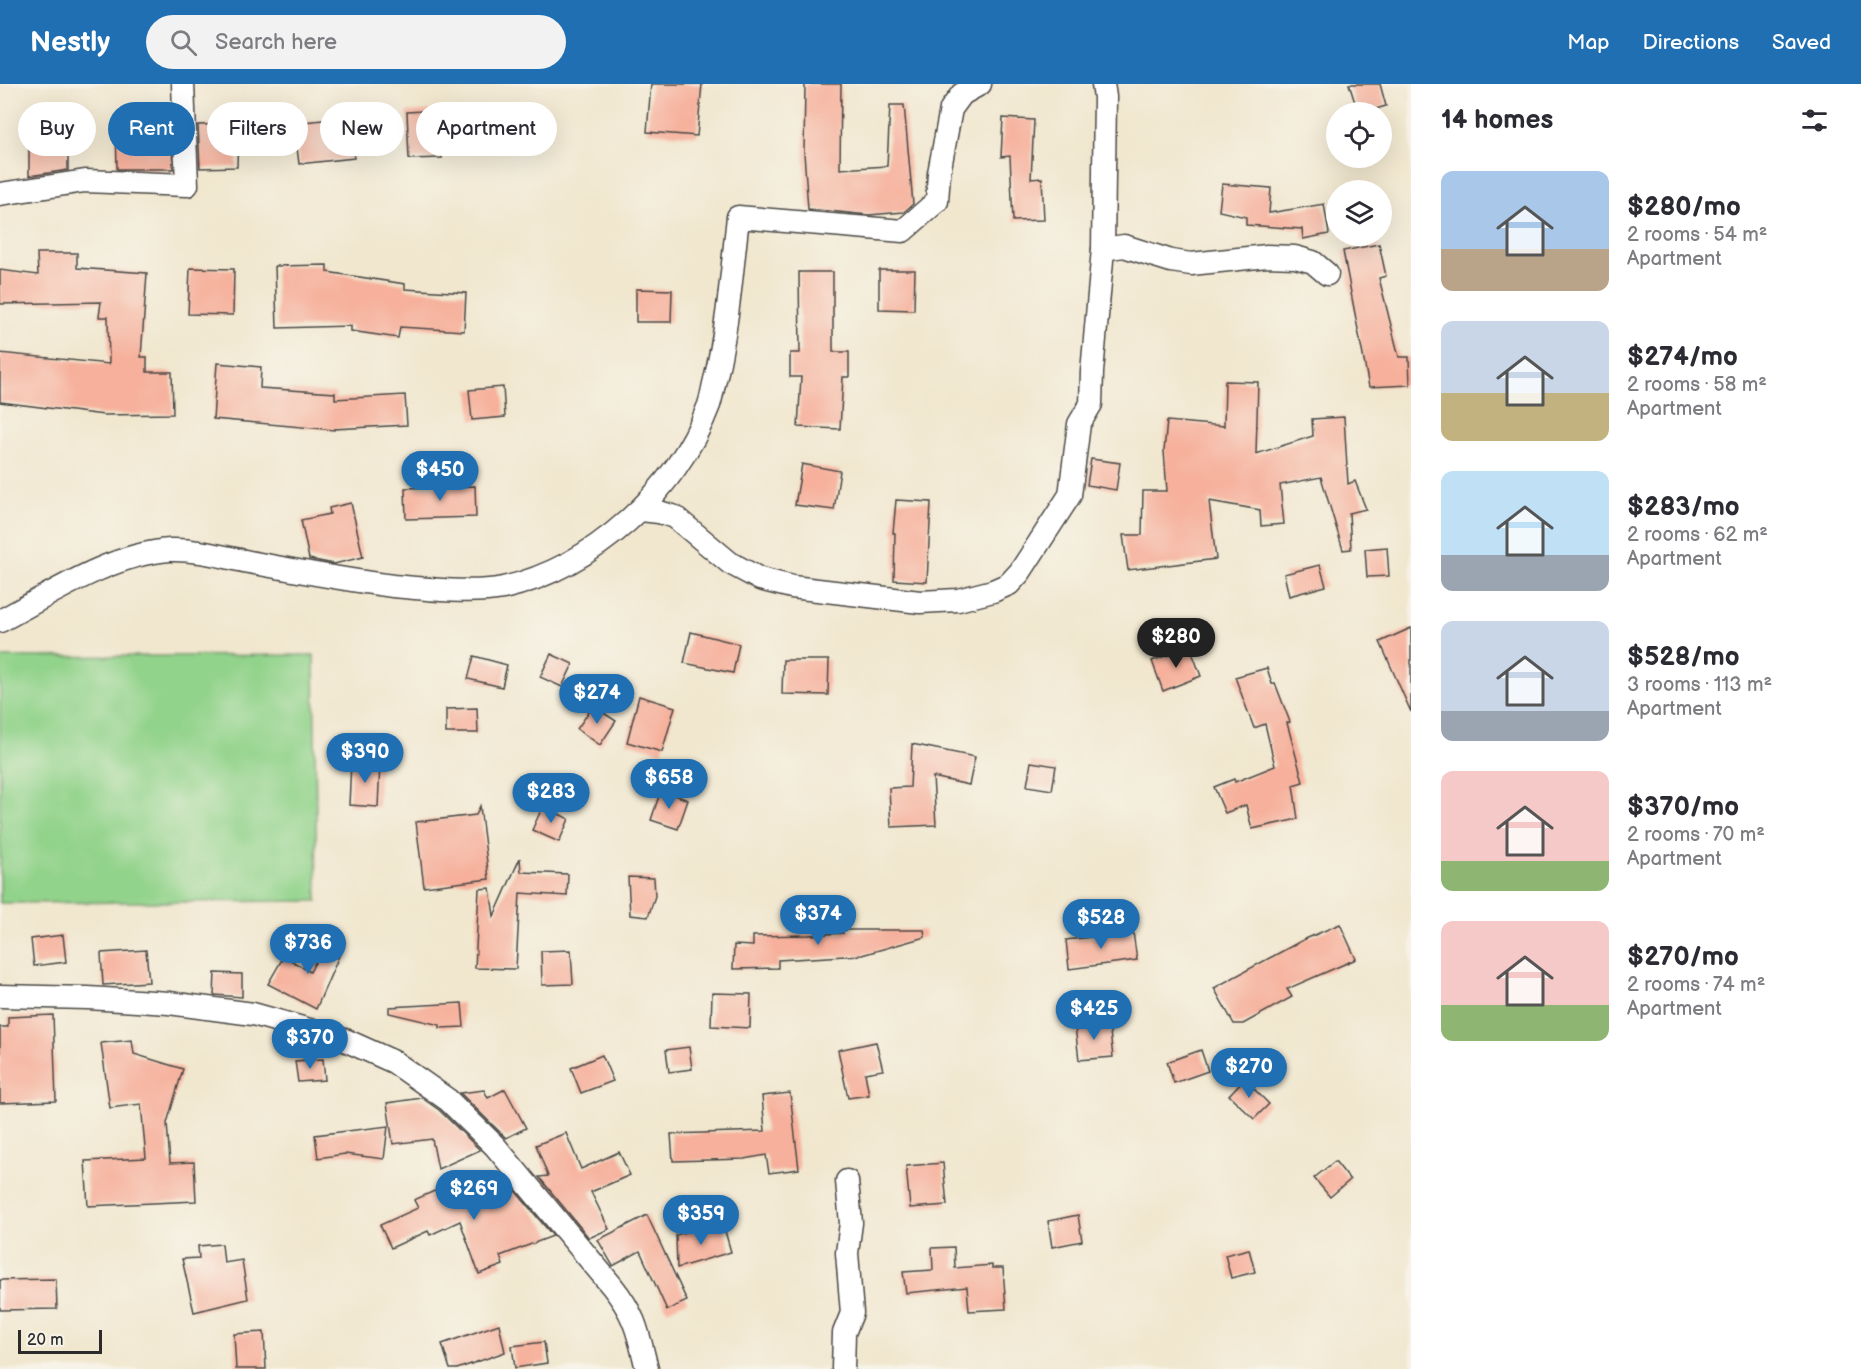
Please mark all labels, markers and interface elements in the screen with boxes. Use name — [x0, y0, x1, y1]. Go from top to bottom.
search box — [146, 15, 566, 69]
text: Nestly — [30, 26, 110, 59]
icon: search — [167, 26, 200, 59]
text: Search here — [215, 29, 337, 56]
text: Map — [1567, 30, 1610, 55]
text: Directions — [1643, 30, 1739, 55]
text: Saved — [1772, 30, 1831, 55]
chip: Buy — [18, 102, 96, 156]
chip: Rent — [108, 102, 195, 156]
chip: Filters — [207, 102, 308, 156]
chip: New — [320, 102, 404, 156]
chip: Apartment — [416, 102, 557, 156]
map controls — [1326, 102, 1392, 246]
button: locate — [1326, 102, 1392, 168]
icon: filters — [1798, 104, 1831, 137]
text: 14 homes — [1441, 105, 1553, 136]
button: layers — [1326, 180, 1392, 246]
text: $280/mo — [1627, 192, 1741, 223]
icon: home — [1489, 195, 1561, 267]
text: 2 rooms · 54 m² — [1627, 223, 1767, 247]
text: Apartment — [1627, 247, 1722, 271]
text: $274/mo — [1627, 342, 1738, 373]
icon: home — [1489, 345, 1561, 417]
text: 2 rooms · 58 m² — [1627, 373, 1767, 397]
text: Apartment — [1627, 397, 1722, 421]
pin: $450 — [404, 451, 476, 502]
text: $450 — [416, 458, 464, 482]
text: $283/mo — [1627, 492, 1740, 523]
icon: home — [1489, 495, 1561, 567]
text: 2 rooms · 62 m² — [1627, 523, 1768, 547]
text: Apartment — [1627, 547, 1722, 571]
pin: $280 — [1140, 618, 1212, 669]
text: $280 — [1151, 625, 1201, 649]
text: $528/mo — [1627, 642, 1740, 673]
icon: home — [1489, 645, 1561, 717]
text: 3 rooms · 113 m² — [1627, 673, 1772, 697]
pin: $274 — [561, 674, 633, 725]
text: $274 — [573, 681, 621, 705]
text: Apartment — [1627, 697, 1722, 721]
pin: $390 — [329, 733, 401, 784]
text: $390 — [340, 740, 390, 764]
pin: $658 — [633, 759, 705, 810]
text: $658 — [645, 766, 693, 790]
pin: $283 — [515, 773, 587, 824]
text: $283 — [527, 780, 575, 804]
text: $370/mo — [1627, 792, 1739, 823]
icon: home — [1489, 795, 1561, 867]
text: 2 rooms · 70 m² — [1627, 823, 1765, 847]
text: Apartment — [1627, 847, 1722, 871]
pin: $374 — [782, 895, 854, 946]
pin: $528 — [1065, 899, 1137, 950]
text: $374 — [794, 902, 842, 926]
text: $528 — [1077, 906, 1125, 930]
pin: $736 — [272, 924, 344, 975]
text: $736 — [284, 931, 332, 955]
text: $270/mo — [1627, 942, 1739, 973]
icon: home — [1489, 945, 1561, 1017]
text: 2 rooms · 74 m² — [1627, 973, 1765, 997]
pin: $425 — [1058, 990, 1130, 1041]
text: $425 — [1070, 997, 1118, 1021]
text: Apartment — [1627, 997, 1722, 1021]
pin: $370 — [274, 1019, 346, 1070]
text: $370 — [286, 1026, 334, 1050]
pin: $270 — [1213, 1048, 1285, 1099]
text: $270 — [1225, 1055, 1273, 1079]
pin: $269 — [438, 1170, 510, 1221]
text: $269 — [450, 1177, 499, 1201]
pin: $359 — [665, 1195, 737, 1246]
text: $359 — [677, 1202, 725, 1226]
scale bar — [18, 1327, 102, 1354]
text: 20 m — [27, 1331, 63, 1350]

